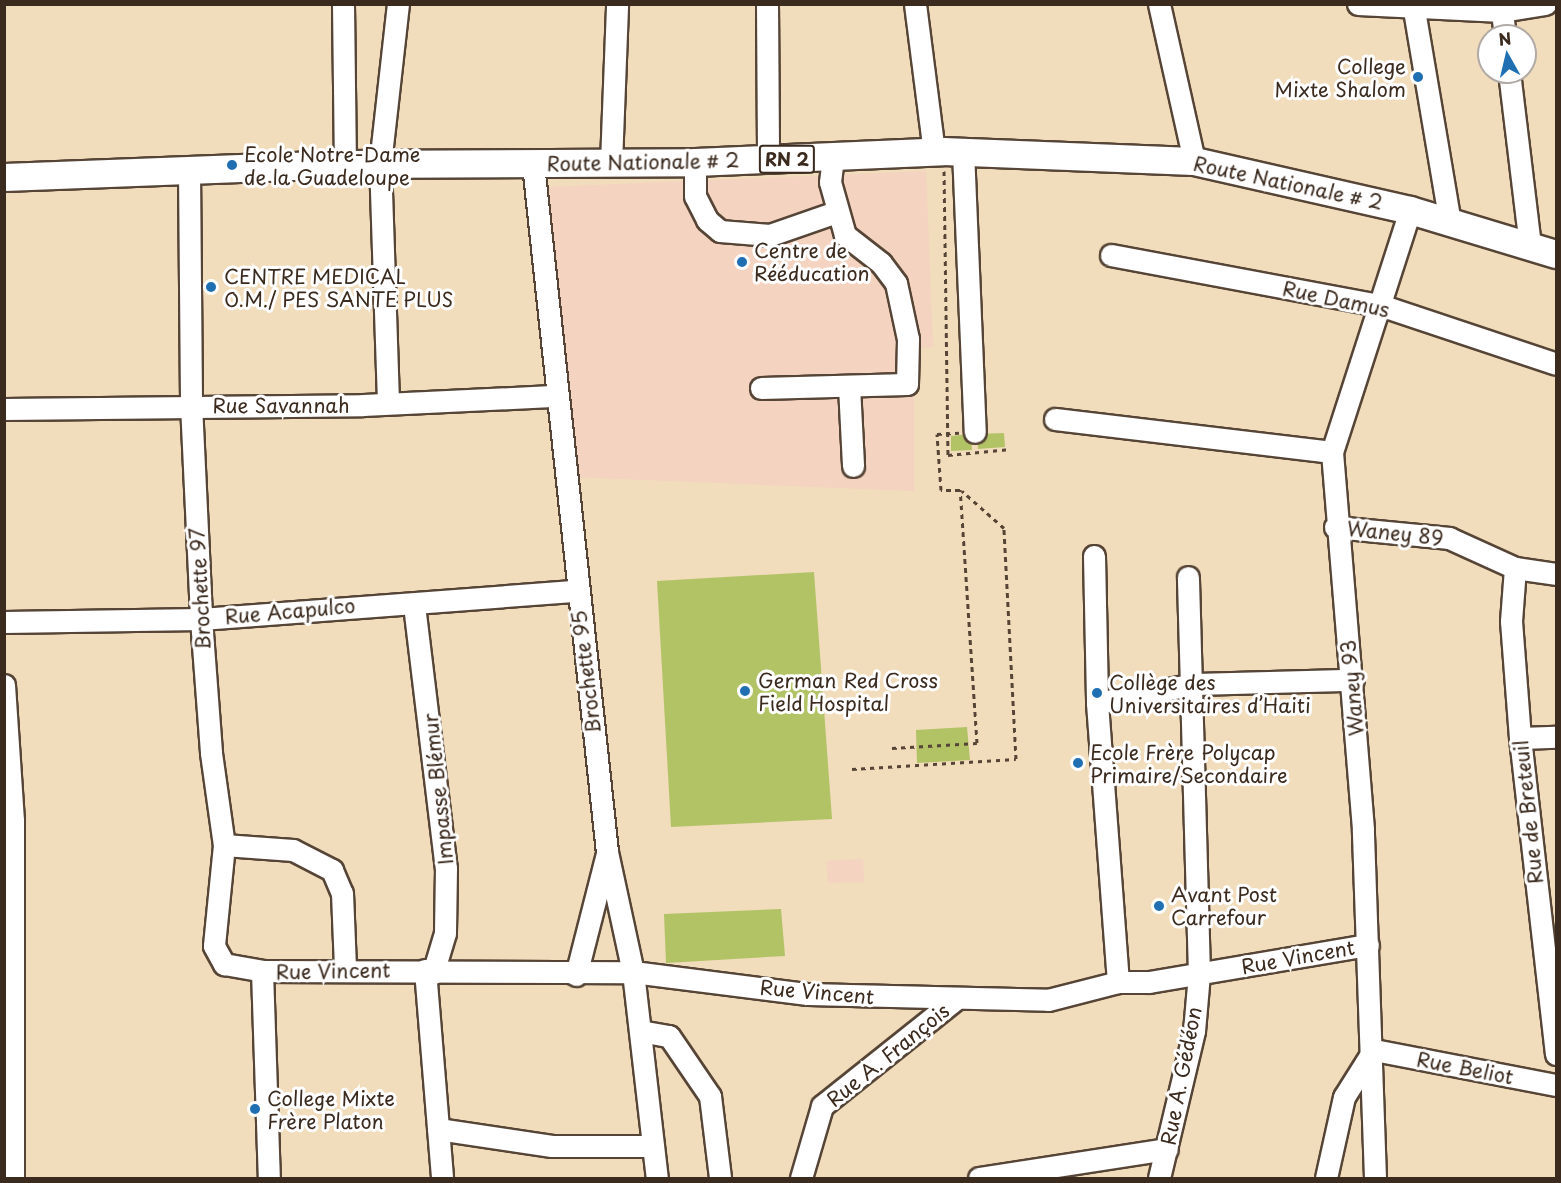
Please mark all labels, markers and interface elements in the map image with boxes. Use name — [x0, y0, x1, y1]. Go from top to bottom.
north arrow — [1477, 24, 1537, 84]
text: N — [1497, 25, 1513, 51]
place label: College Mixte Shalom — [1274, 54, 1406, 101]
marker: College Mixte Shalom — [1411, 70, 1425, 84]
place label: Ecole Notre-Dame de la Guadeloupe — [244, 142, 421, 189]
road number: RN 2 — [757, 144, 817, 174]
street label: Route Nationale # 2 — [546, 148, 740, 176]
street label: Route Nationale # 2 — [1191, 151, 1385, 215]
marker: Ecole Notre-Dame de la Guadeloupe — [225, 158, 239, 172]
place label: Centre de Rééducation — [754, 238, 870, 285]
marker: Centre de Rééducation — [735, 255, 749, 269]
place label: CENTRE MEDICAL O.M./ PES SANTE PLUS — [224, 264, 455, 311]
street label: Rue Damus — [1280, 276, 1392, 322]
marker: CENTRE MEDICAL O.M./ PES SANTE PLUS — [202, 278, 220, 296]
street label: Rue Savannah — [212, 393, 350, 417]
street label: Waney 89 — [1346, 516, 1444, 550]
street label: Brochette 97 — [185, 527, 215, 651]
street label: Rue Acapulco — [223, 593, 357, 629]
street label: Brochette 95 — [567, 609, 605, 735]
street label: Waney 93 — [1336, 639, 1368, 737]
place label: German Red Cross Field Hospital — [758, 668, 939, 715]
place label: Collège des Universitaires d’Haiti — [1109, 670, 1311, 717]
marker: German Red Cross Field Hospital — [736, 682, 754, 700]
marker: Collège des Universitaires d’Haiti — [1090, 686, 1104, 700]
street label: Impasse Blémur — [418, 712, 458, 866]
street label: Rue de Breteuil — [1508, 737, 1548, 887]
place label: Ecole Frère Polycap Primaire/Secondaire — [1090, 740, 1288, 787]
marker: Ecole Frère Polycap Primaire/Secondaire — [1071, 756, 1085, 770]
place label: Avant Post Carrefour — [1171, 882, 1276, 929]
marker: Avant Post Carrefour — [1152, 899, 1166, 913]
street label: Rue Vincent — [1239, 935, 1357, 979]
street label: Rue Vincent — [275, 958, 391, 984]
street label: Rue Vincent — [758, 975, 876, 1009]
street label: Rue A. François — [822, 998, 954, 1112]
street label: Rue A. Gédéon — [1156, 1004, 1206, 1148]
street label: Rue Beliot — [1414, 1047, 1516, 1089]
place label: College Mixte Frère Platon — [267, 1086, 396, 1133]
marker: College Mixte Frère Platon — [248, 1102, 262, 1116]

